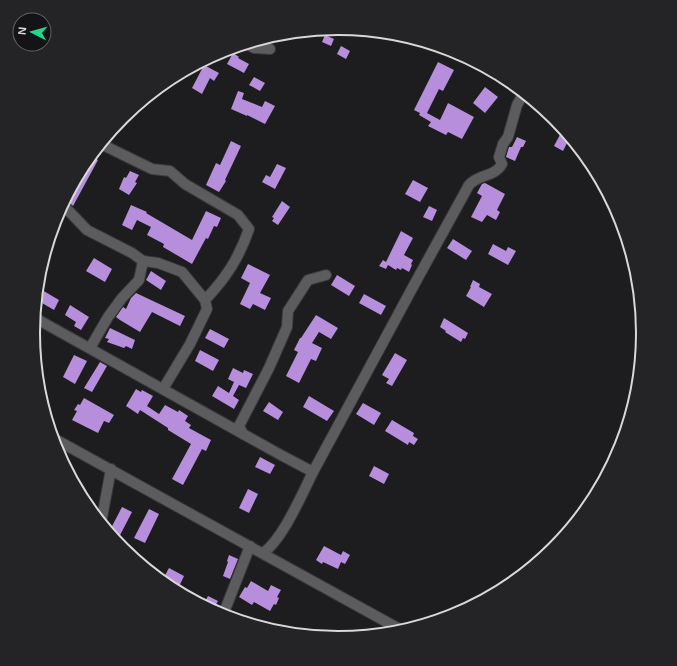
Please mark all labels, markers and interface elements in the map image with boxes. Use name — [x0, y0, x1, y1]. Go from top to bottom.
north arrow — [12, 12, 52, 52]
text: N — [16, 26, 28, 36]

